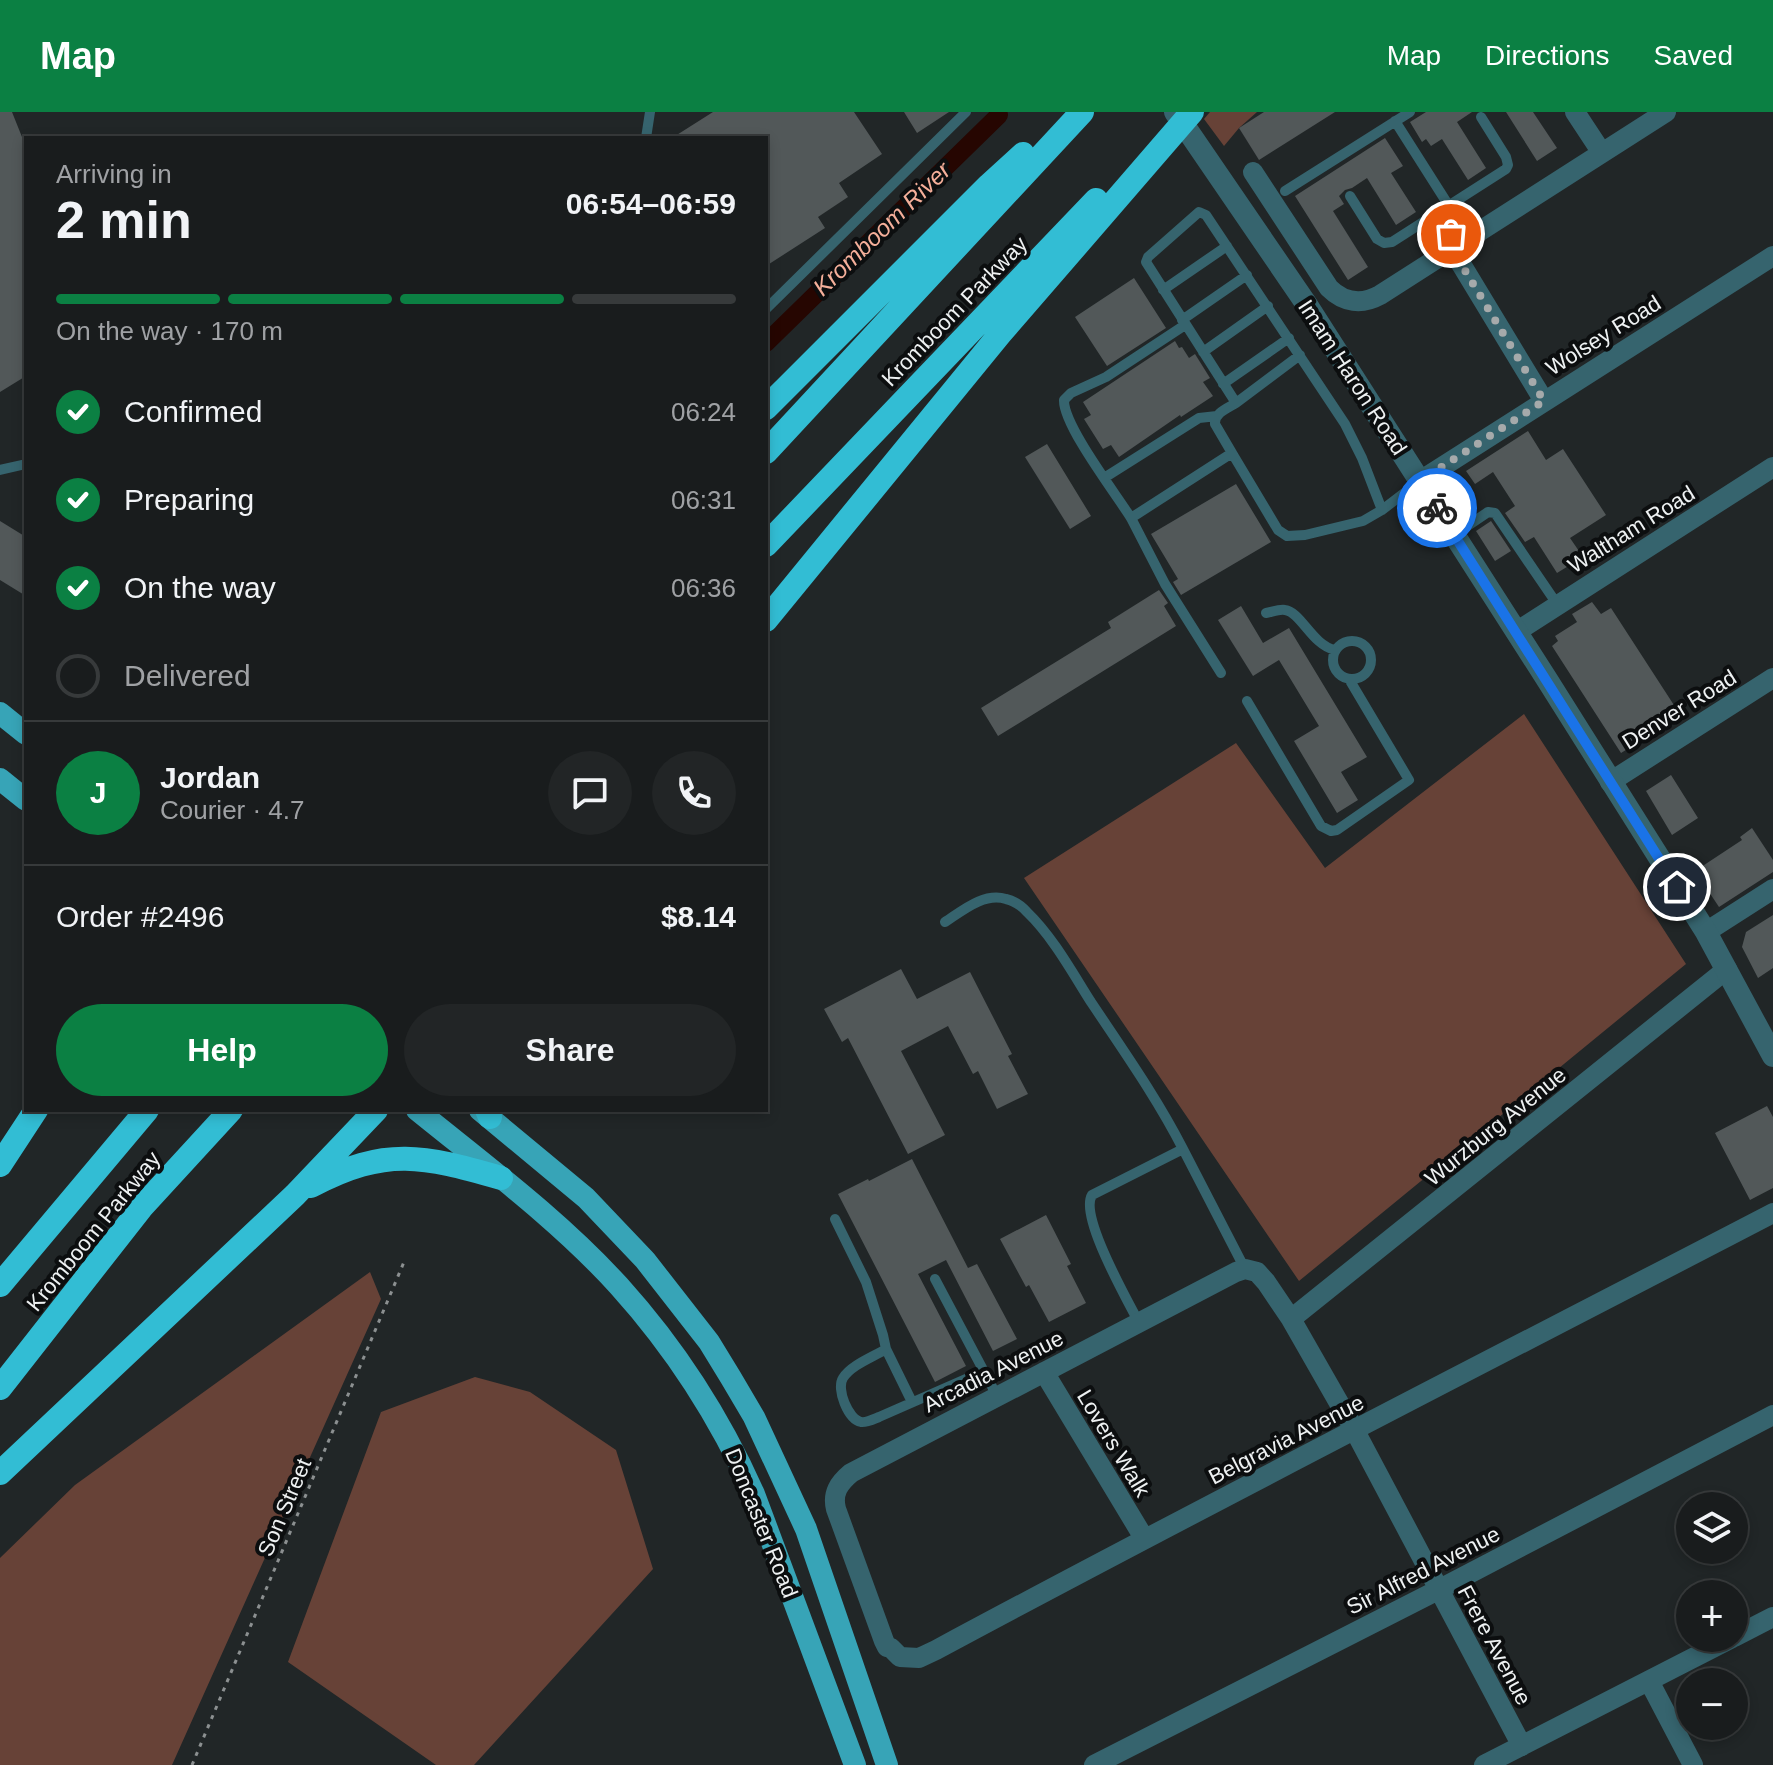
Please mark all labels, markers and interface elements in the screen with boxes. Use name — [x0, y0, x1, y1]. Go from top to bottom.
text: Map — [40, 35, 116, 77]
text: Map — [1387, 40, 1441, 71]
text: Directions — [1485, 40, 1610, 71]
text: Saved — [1654, 40, 1733, 71]
water label: Kromboom River — [808, 156, 957, 301]
text: Arriving in — [56, 159, 172, 189]
text: 06:54–06:59 — [566, 187, 736, 220]
text: 2 min — [56, 191, 192, 249]
pin — [1417, 200, 1485, 268]
icon: bag — [1429, 212, 1473, 256]
street label: Kromboom Parkway — [877, 231, 1032, 391]
street label: Wolsey Road — [1541, 290, 1665, 381]
street label: Imam Haron Road — [1293, 295, 1412, 459]
text: On the way · 170 m — [56, 316, 283, 346]
icon: check — [56, 390, 100, 434]
text: Confirmed — [124, 395, 262, 428]
text: 06:24 — [671, 397, 736, 427]
courier — [1397, 468, 1477, 548]
icon: check — [56, 478, 100, 522]
street label: Waltham Road — [1563, 480, 1699, 578]
text: Preparing — [124, 483, 254, 516]
text: 06:31 — [671, 485, 736, 515]
icon: bike — [1415, 486, 1459, 530]
icon: check — [56, 566, 100, 610]
text: On the way — [124, 571, 276, 604]
text: 06:36 — [671, 573, 736, 603]
text: Delivered — [124, 659, 251, 692]
street label: Denver Road — [1618, 664, 1741, 754]
button: chat — [548, 751, 632, 835]
button: phone — [652, 751, 736, 835]
text: Jordan — [160, 761, 260, 794]
text: J — [90, 776, 106, 809]
text: Courier · 4.7 — [160, 795, 305, 825]
pin — [1643, 853, 1711, 921]
icon: home — [1655, 865, 1699, 909]
text: Order #2496 — [56, 900, 224, 933]
text: $8.14 — [661, 900, 736, 933]
button: Help — [56, 1004, 388, 1096]
button: Share — [404, 1004, 736, 1096]
street label: Wurzburg Avenue — [1420, 1062, 1571, 1191]
street label: Kromboom Parkway — [21, 1146, 165, 1316]
street label: Arcadia Avenue — [919, 1325, 1067, 1417]
street label: Lovers Walk — [1072, 1385, 1156, 1502]
street label: Belgravia Avenue — [1204, 1390, 1368, 1489]
street label: Doncaster Road — [720, 1445, 803, 1602]
street label: Son Street — [253, 1454, 316, 1560]
map controls — [1676, 1492, 1748, 1740]
button: layers — [1676, 1492, 1748, 1564]
street label: Sir Alfred Avenue — [1343, 1521, 1504, 1620]
button: + — [1676, 1580, 1748, 1652]
street label: Frere Avenue — [1453, 1581, 1537, 1709]
button: − — [1676, 1668, 1748, 1740]

